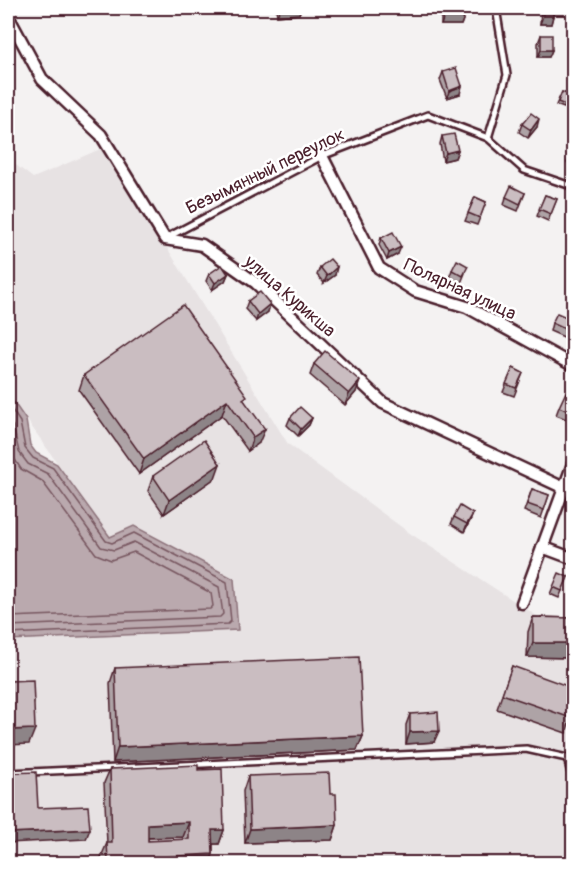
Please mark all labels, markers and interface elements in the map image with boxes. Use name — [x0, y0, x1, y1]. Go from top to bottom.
street label: Безымянный переулок — [182, 123, 348, 220]
street label: улица Курикша — [238, 250, 340, 342]
street label: Полярная улица — [400, 253, 520, 326]

